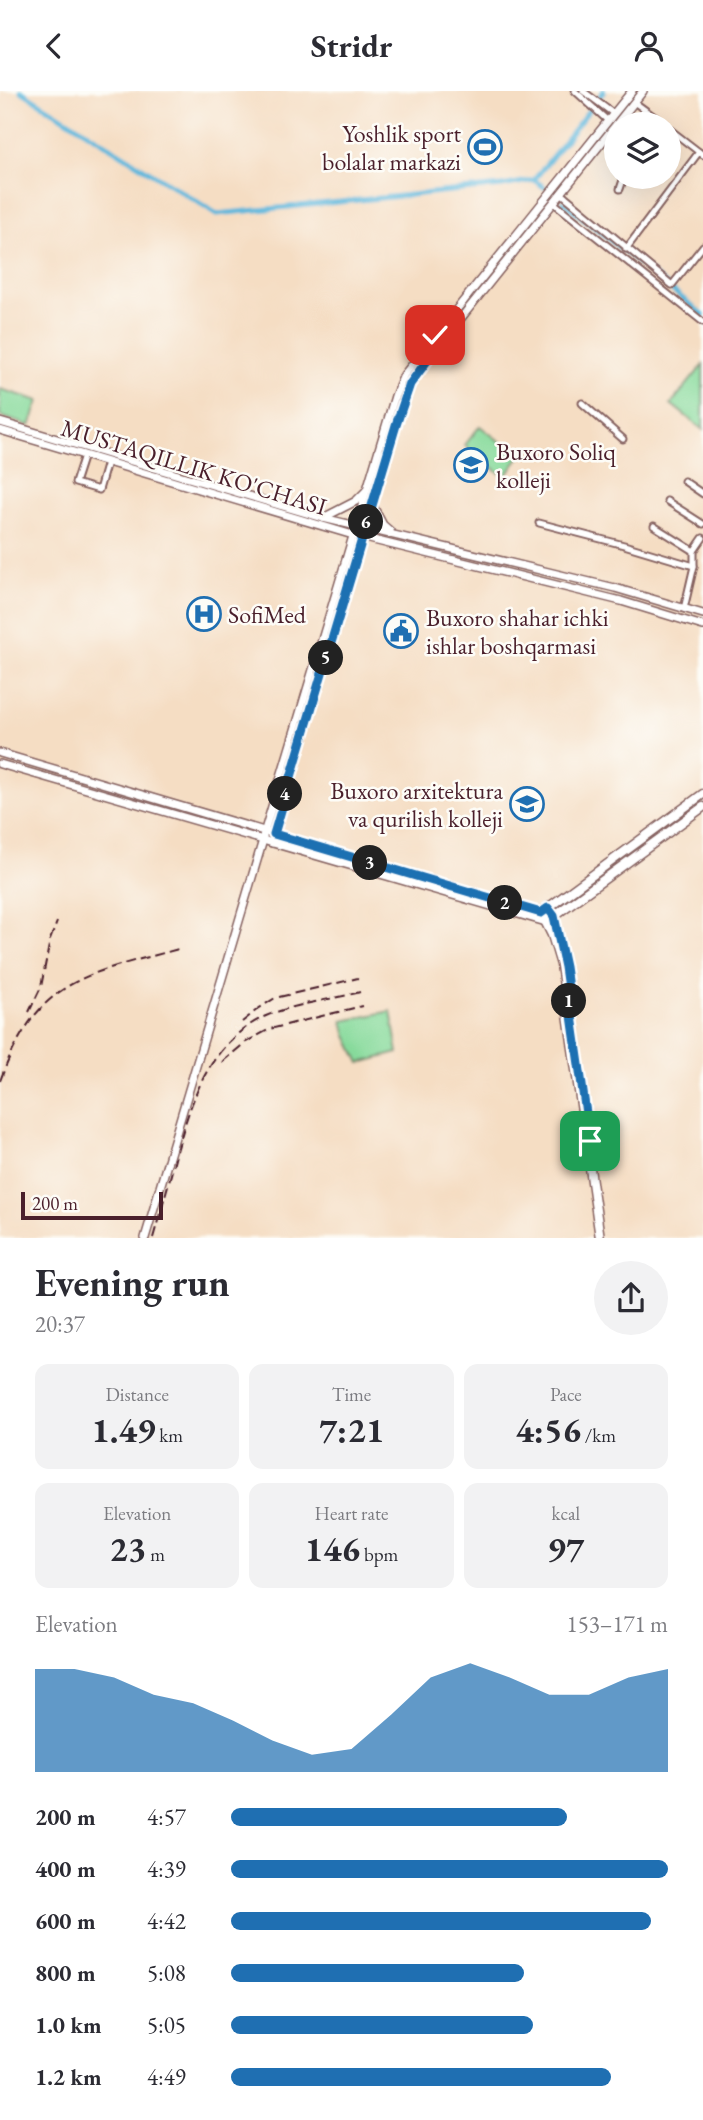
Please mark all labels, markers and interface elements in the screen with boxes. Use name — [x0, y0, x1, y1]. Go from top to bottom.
text: Stridr — [311, 25, 392, 67]
icon: back — [35, 27, 73, 65]
icon: person — [630, 27, 668, 65]
map controls — [604, 112, 681, 189]
button: layers — [604, 112, 681, 189]
place label: Yoshlik sport bolalar markazi — [322, 118, 461, 177]
sports icon: Yoshlik sport bolalar markazi — [466, 128, 504, 166]
pin — [405, 305, 465, 365]
icon: check — [416, 316, 454, 354]
street label: MUSTAQILLIK KO'CHASI — [57, 412, 331, 522]
place label: Buxoro Soliq kolleji — [496, 436, 616, 495]
school or university icon: Buxoro Soliq kolleji — [452, 446, 490, 484]
pin: 6 — [348, 505, 384, 539]
text: 6 — [360, 509, 371, 534]
hospital icon: SofiMed — [185, 595, 223, 633]
place label: SofiMed — [228, 599, 307, 630]
place label: Buxoro shahar ichki ishlar boshqarmasi — [426, 602, 609, 661]
public building icon: Buxoro shahar ichki ishlar boshqarmasi — [382, 612, 420, 650]
pin: 5 — [308, 641, 344, 675]
text: 5 — [320, 645, 331, 670]
place label: Buxoro arxitektura va qurilish kolleji — [330, 775, 503, 834]
pin: 4 — [268, 777, 302, 811]
text: 4 — [279, 781, 290, 806]
school or university icon: Buxoro arxitektura va qurilish kolleji — [508, 785, 546, 823]
pin: 3 — [352, 845, 388, 881]
text: 3 — [364, 850, 375, 875]
pin: 2 — [488, 885, 522, 921]
text: 2 — [499, 890, 510, 915]
pin: 1 — [552, 983, 586, 1019]
text: 1 — [563, 988, 574, 1013]
pin — [560, 1111, 620, 1171]
icon: arrive — [571, 1122, 609, 1160]
scale bar — [21, 1189, 163, 1221]
text: 200 m — [32, 1191, 78, 1216]
text: Evening run — [35, 1258, 230, 1307]
button: share — [594, 1261, 668, 1335]
text: 20:37 — [35, 1309, 85, 1339]
text: Distance — [105, 1382, 169, 1407]
text: Time — [332, 1382, 371, 1407]
text: Pace — [550, 1382, 582, 1407]
text: 1.49 — [91, 1407, 156, 1452]
text: 7:21 — [319, 1407, 384, 1452]
text: 4:56 — [516, 1407, 581, 1452]
text: km — [156, 1423, 183, 1448]
text: /km — [581, 1423, 616, 1448]
text: Elevation — [103, 1501, 171, 1526]
text: Heart rate — [315, 1501, 388, 1526]
text: kcal — [552, 1501, 580, 1526]
text: 23 — [109, 1526, 146, 1571]
text: 146 — [305, 1526, 360, 1571]
text: 97 — [547, 1526, 584, 1571]
text: m — [146, 1542, 165, 1567]
text: bpm — [360, 1542, 398, 1567]
text: Elevation — [35, 1609, 118, 1639]
text: 153–171 m — [567, 1609, 668, 1639]
text: 200 m — [35, 1802, 96, 1832]
text: 4:57 — [147, 1802, 186, 1832]
text: 400 m — [35, 1854, 96, 1884]
text: 4:39 — [147, 1854, 186, 1884]
text: 600 m — [35, 1906, 96, 1936]
text: 4:42 — [147, 1906, 186, 1936]
text: 800 m — [35, 1958, 96, 1988]
text: 5:08 — [147, 1958, 186, 1988]
text: 1.0 km — [35, 2010, 102, 2040]
text: 5:05 — [147, 2010, 186, 2040]
text: 1.2 km — [35, 2062, 102, 2092]
text: 4:49 — [147, 2062, 186, 2092]

